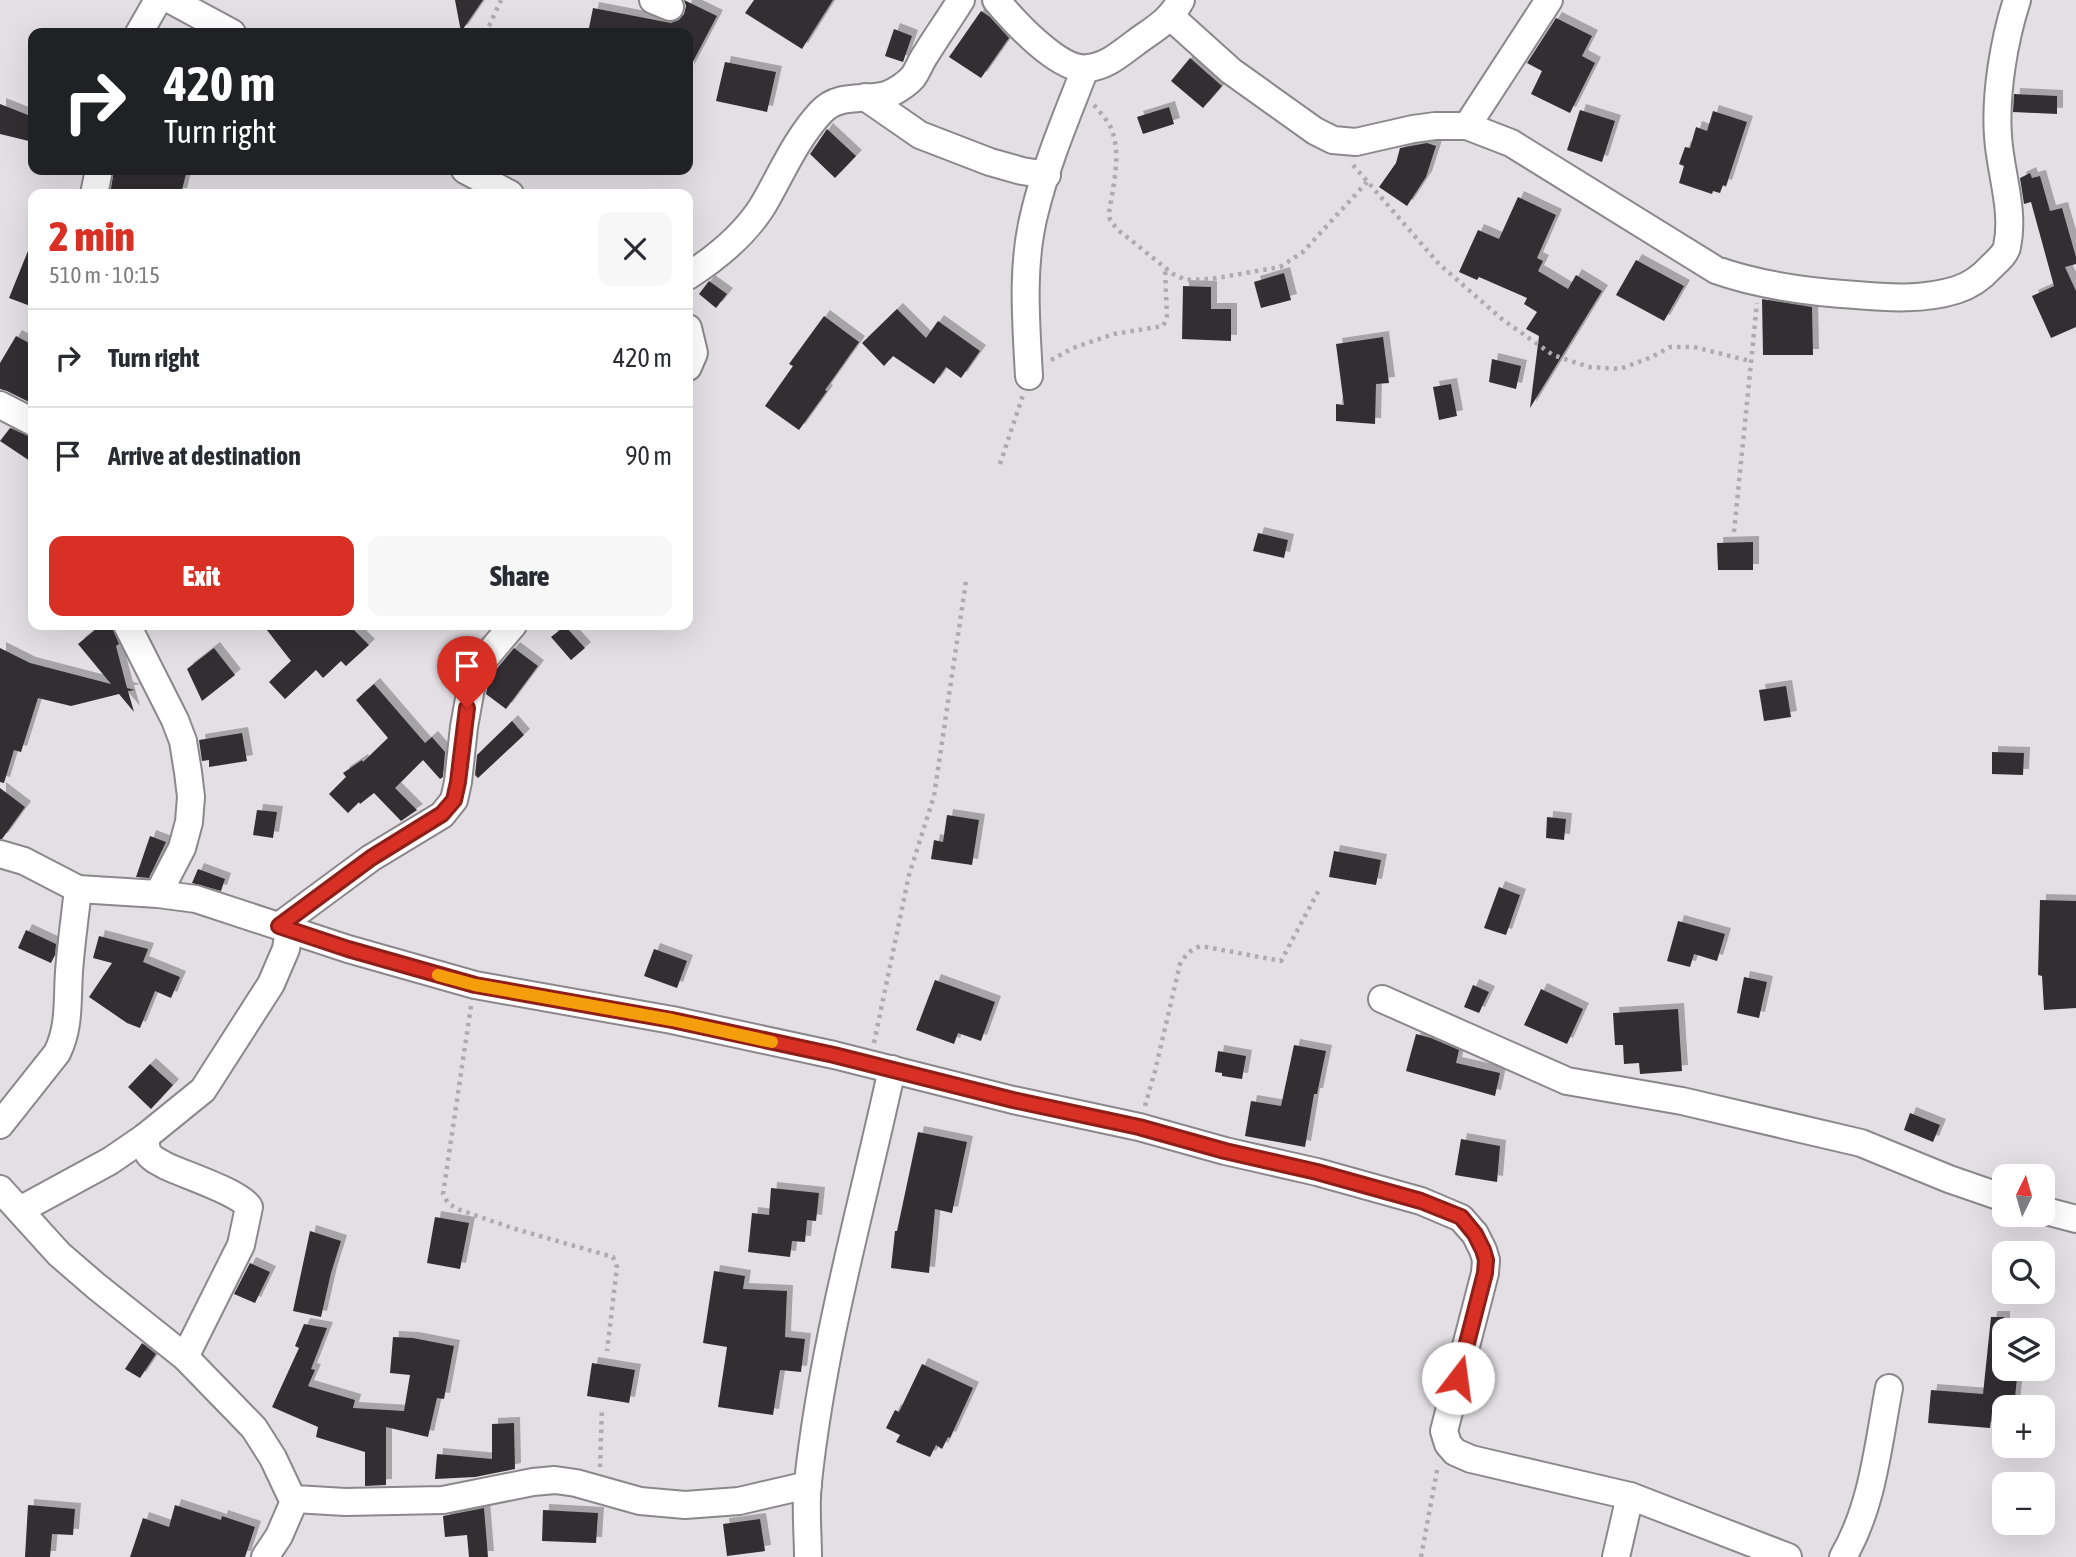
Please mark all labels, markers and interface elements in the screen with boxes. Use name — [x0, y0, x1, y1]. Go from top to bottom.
text: 420 m — [164, 55, 275, 111]
icon: right — [49, 56, 140, 147]
text: Turn right — [164, 113, 277, 150]
text: 2 min — [49, 212, 135, 260]
button: close — [598, 212, 672, 286]
text: 510 m · 10:15 — [49, 262, 160, 288]
icon: right — [49, 339, 87, 377]
text: Turn right — [108, 343, 199, 373]
text: 420 m — [613, 343, 672, 373]
icon: arrive — [49, 437, 87, 475]
text: Arrive at destination — [108, 441, 301, 471]
text: 90 m — [625, 441, 672, 471]
button: Exit — [49, 536, 354, 616]
button: Share — [368, 536, 672, 616]
pin — [437, 636, 497, 708]
icon: arrive — [448, 647, 486, 685]
north arrow — [1992, 1164, 2054, 1227]
map controls — [1992, 1164, 2055, 1535]
button: search — [1992, 1241, 2055, 1304]
button: layers — [1992, 1318, 2055, 1381]
position arrow — [1421, 1341, 1495, 1415]
button: + — [1992, 1395, 2055, 1458]
button: − — [1992, 1472, 2055, 1535]

